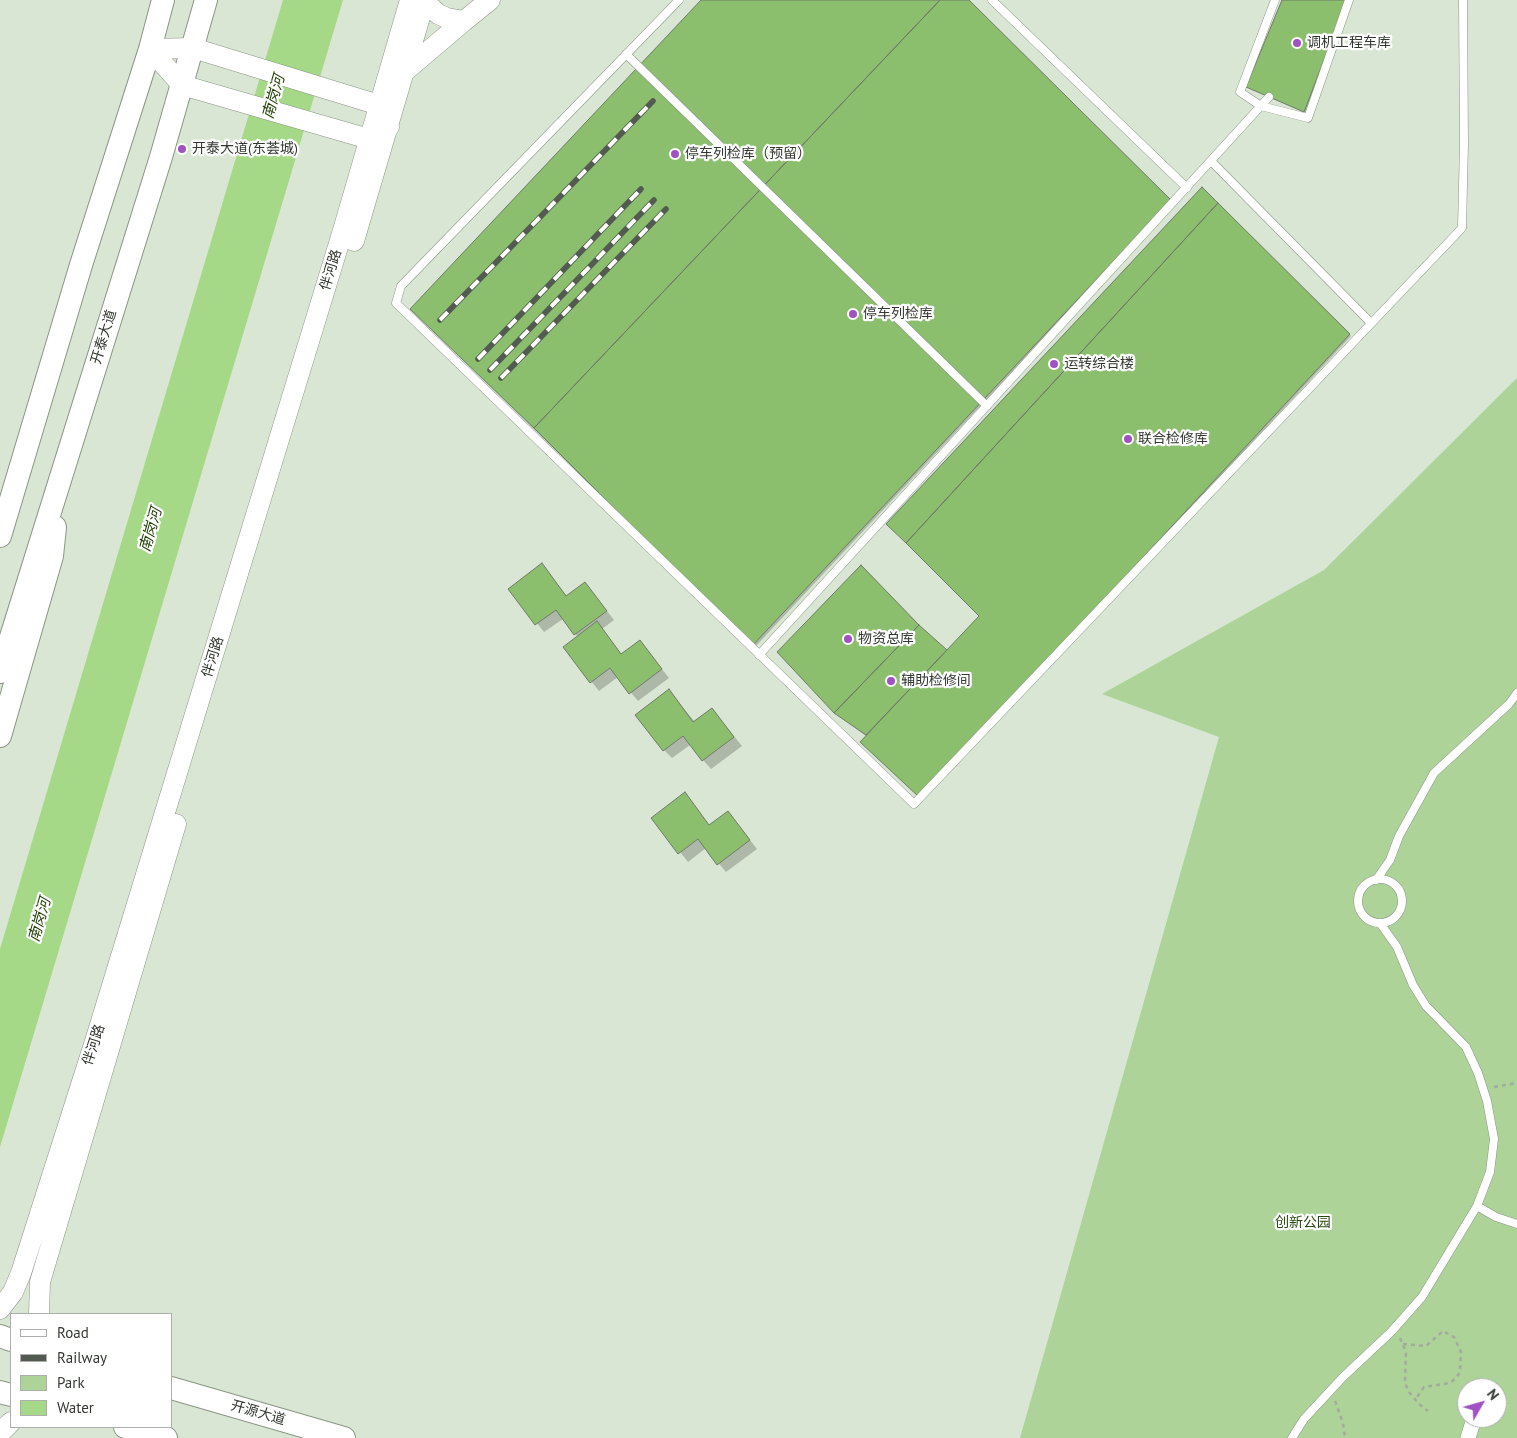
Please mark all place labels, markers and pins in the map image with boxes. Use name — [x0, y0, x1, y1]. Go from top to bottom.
place label: 调机工程车库 — [1307, 35, 1391, 51]
marker: 调机工程车库 — [1291, 37, 1303, 49]
place label: 开泰大道(东荟城) — [192, 141, 298, 157]
marker: 开泰大道(东荟城) — [176, 143, 188, 155]
place label: 停车列检库（预留） — [685, 146, 811, 162]
marker: 停车列检库（预留） — [669, 148, 681, 160]
place label: 停车列检库 — [863, 306, 933, 322]
marker: 停车列检库 — [847, 308, 859, 320]
place label: 运转综合楼 — [1064, 356, 1134, 372]
marker: 运转综合楼 — [1048, 358, 1060, 370]
place label: 联合检修库 — [1138, 431, 1208, 447]
marker: 联合检修库 — [1122, 433, 1134, 445]
place label: 物资总库 — [858, 631, 914, 647]
marker: 物资总库 — [842, 633, 854, 645]
place label: 辅助检修间 — [901, 673, 971, 689]
marker: 辅助检修间 — [885, 675, 897, 687]

